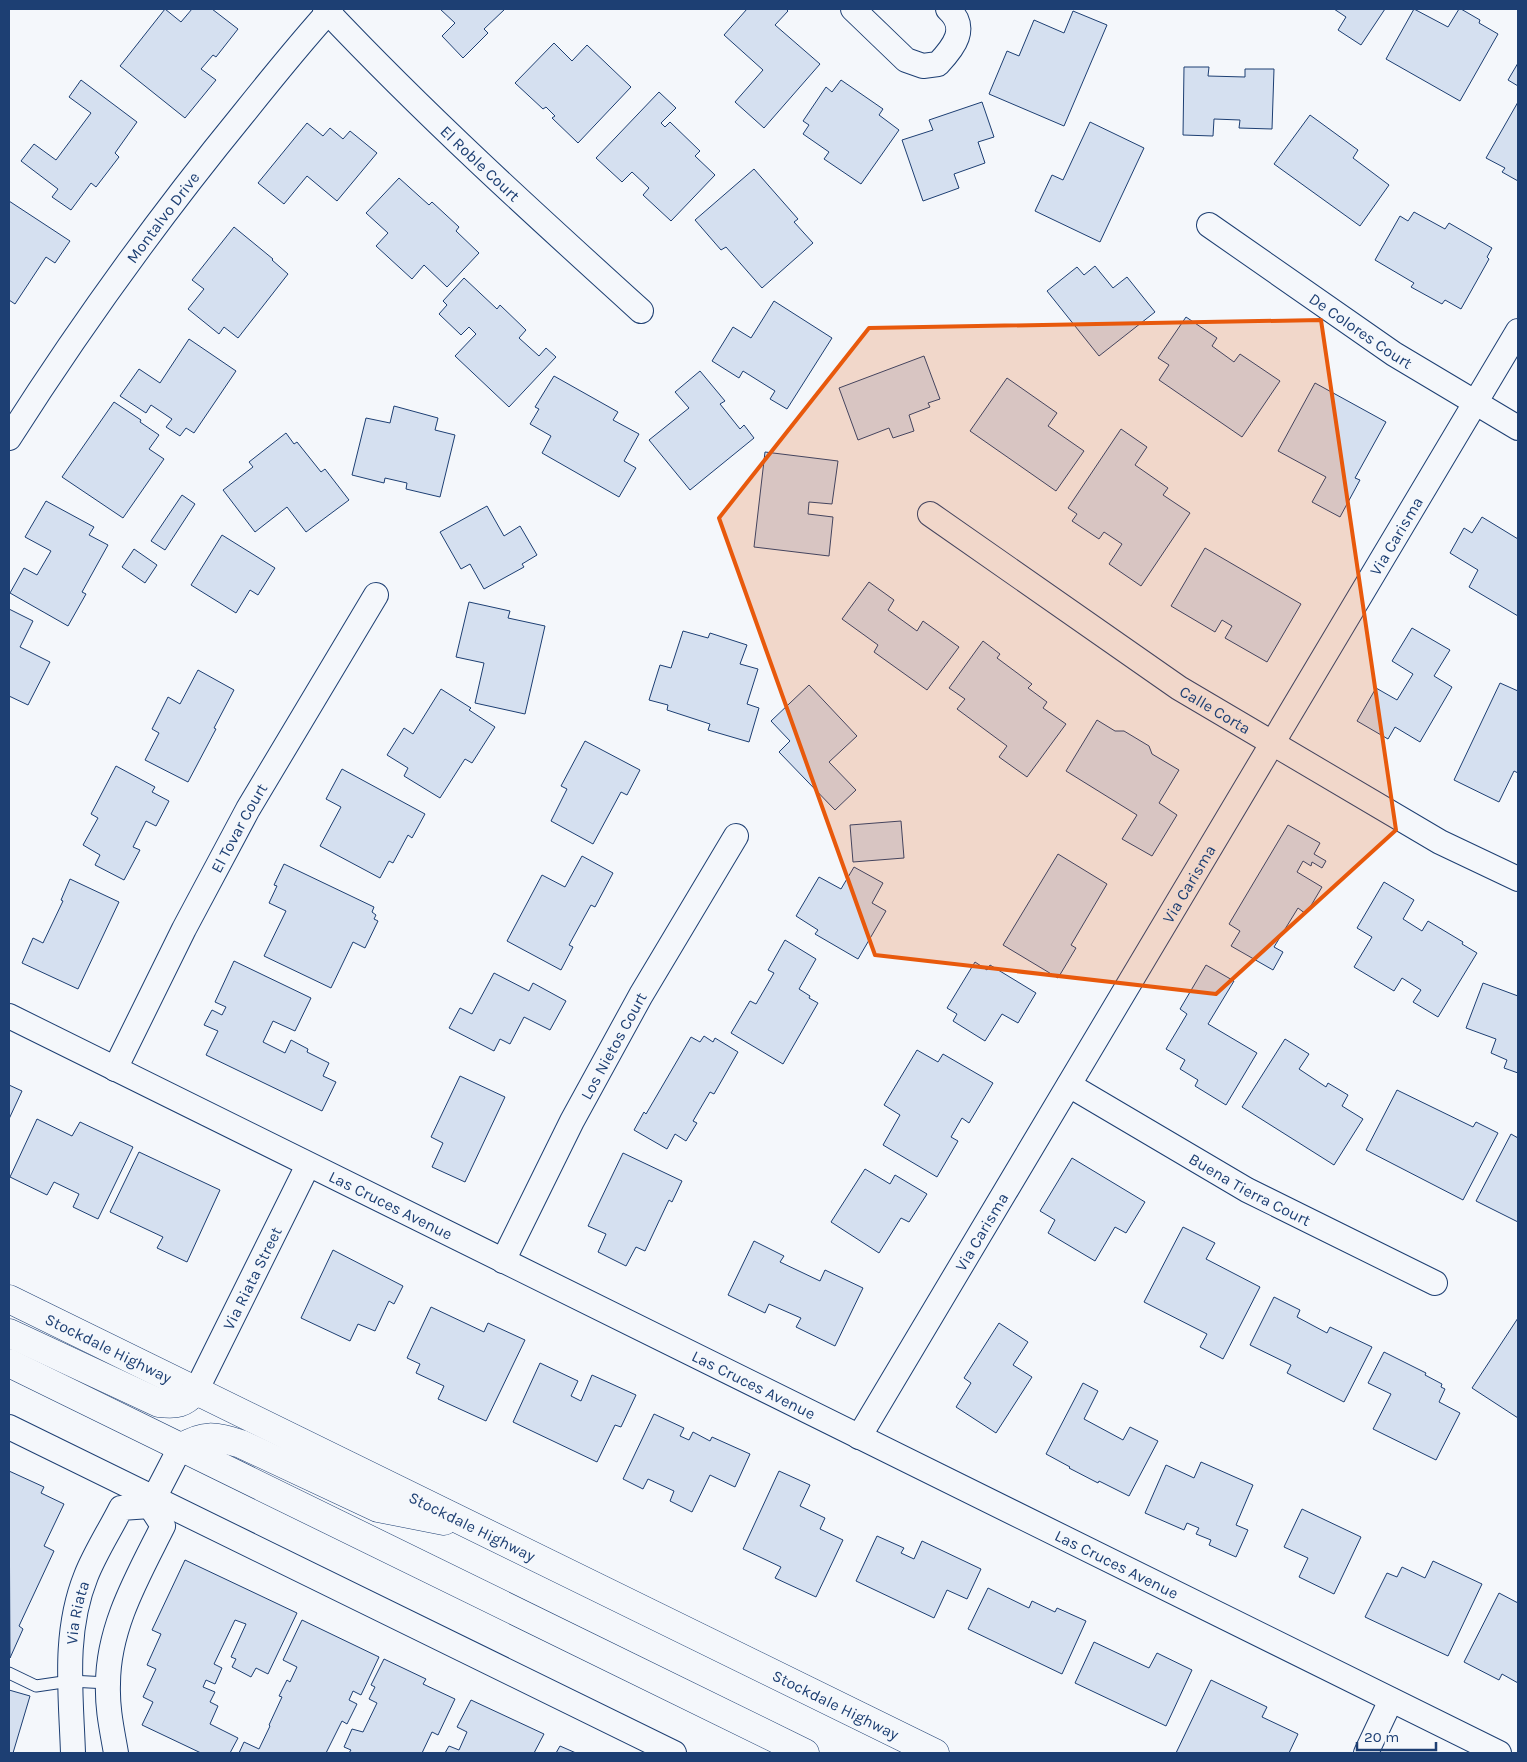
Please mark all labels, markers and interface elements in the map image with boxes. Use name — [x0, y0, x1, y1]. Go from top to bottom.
street label: El Roble Court — [437, 122, 524, 205]
street label: Montalvo Drive — [122, 168, 203, 267]
street label: De Colores Court — [1306, 289, 1416, 373]
street label: Via Carisma — [1366, 494, 1427, 579]
street label: Calle Corta — [1176, 682, 1254, 738]
street label: El Tovar Court — [207, 780, 271, 876]
street label: Via Carisma — [1158, 841, 1220, 927]
street label: Los Nietos Court — [577, 989, 651, 1103]
street label: Buena Tierra Court — [1186, 1149, 1314, 1230]
street label: Las Cruces Avenue — [326, 1167, 455, 1244]
street label: Via Carisma — [951, 1189, 1012, 1275]
street label: Via Riata Street — [219, 1224, 286, 1333]
street label: Stockdale Highway — [42, 1309, 175, 1388]
street label: Las Cruces Avenue — [689, 1346, 818, 1423]
street label: Stockdale Highway — [406, 1488, 539, 1566]
street label: Las Cruces Avenue — [1052, 1526, 1181, 1603]
street label: Via Riata — [62, 1578, 93, 1645]
street label: Stockdale Highway — [769, 1666, 903, 1744]
scale bar — [1357, 1720, 1436, 1752]
text: 20 m — [1364, 1728, 1399, 1746]

